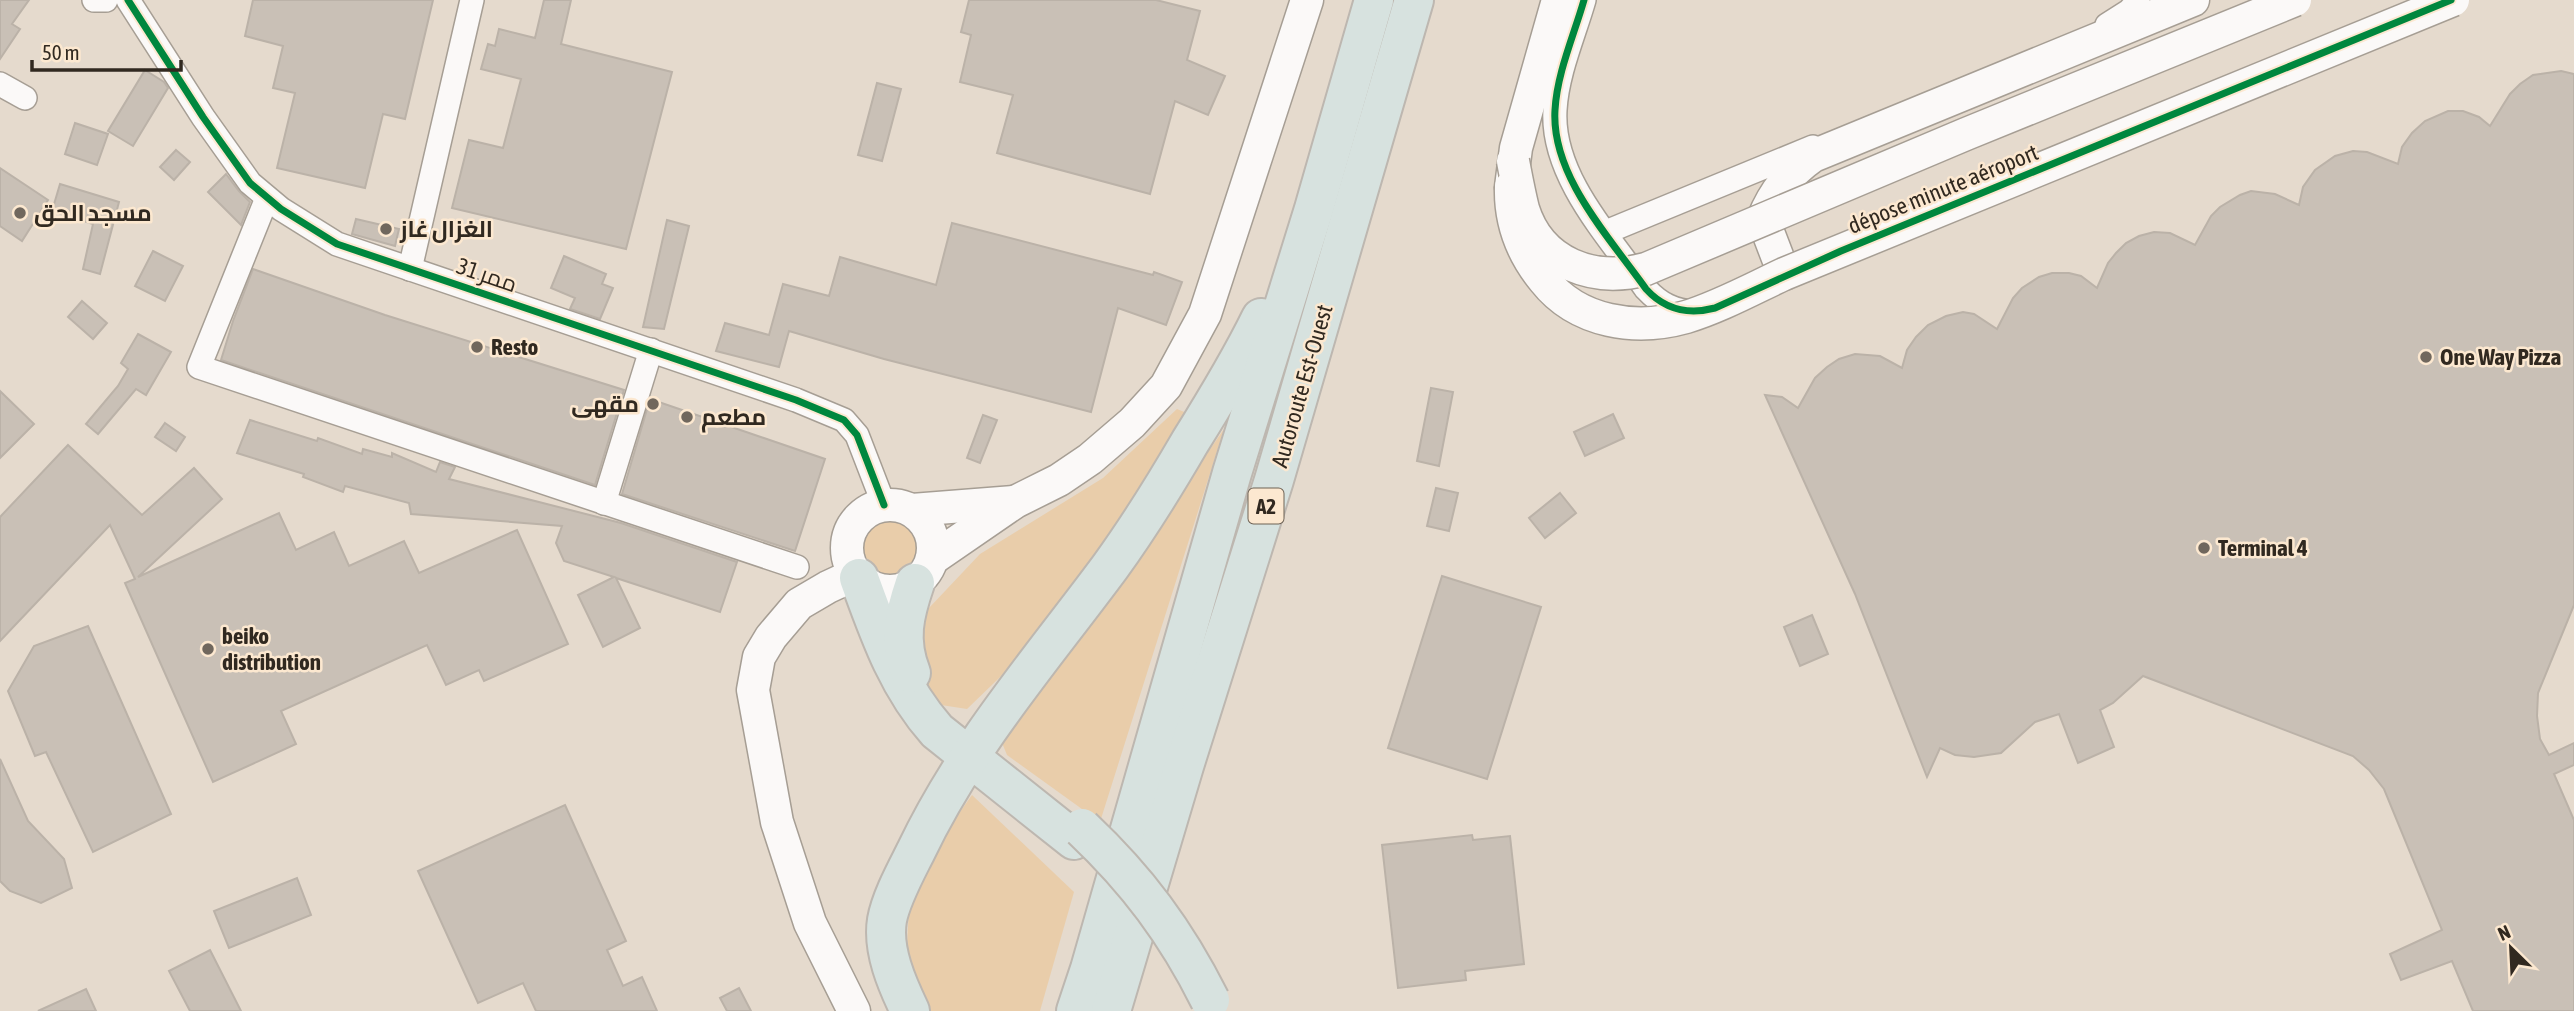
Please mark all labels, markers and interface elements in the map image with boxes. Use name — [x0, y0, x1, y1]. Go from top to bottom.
scale bar — [32, 28, 180, 72]
text: 50 m — [42, 40, 80, 64]
street label: dépose minute aéroport — [1844, 139, 2042, 239]
place label: مسجد الحق — [34, 200, 152, 227]
marker: مسجد الحق — [12, 205, 28, 221]
place label: الغزال غاز — [399, 216, 493, 243]
marker: الغزال غاز — [378, 221, 394, 237]
street label: ممر 31 — [453, 253, 521, 297]
street label: Autoroute Est-Ouest — [1266, 302, 1338, 470]
place label: Resto — [491, 334, 538, 360]
marker: Resto — [469, 339, 485, 355]
place label: One Way Pizza — [2440, 344, 2561, 370]
marker: One Way Pizza — [2418, 349, 2434, 365]
place label: مقهى — [571, 391, 639, 418]
marker: مقهى — [645, 396, 661, 412]
place label: مطعم — [701, 404, 766, 433]
marker: مطعم — [679, 409, 695, 425]
road number: A2 — [1248, 489, 1284, 524]
place label: Terminal 4 — [2218, 535, 2308, 561]
marker: Terminal 4 — [2196, 540, 2212, 556]
place label: beiko distribution — [222, 623, 321, 675]
marker: beiko distribution — [200, 641, 216, 657]
north arrow — [2476, 913, 2546, 983]
text: N — [2494, 920, 2514, 945]

